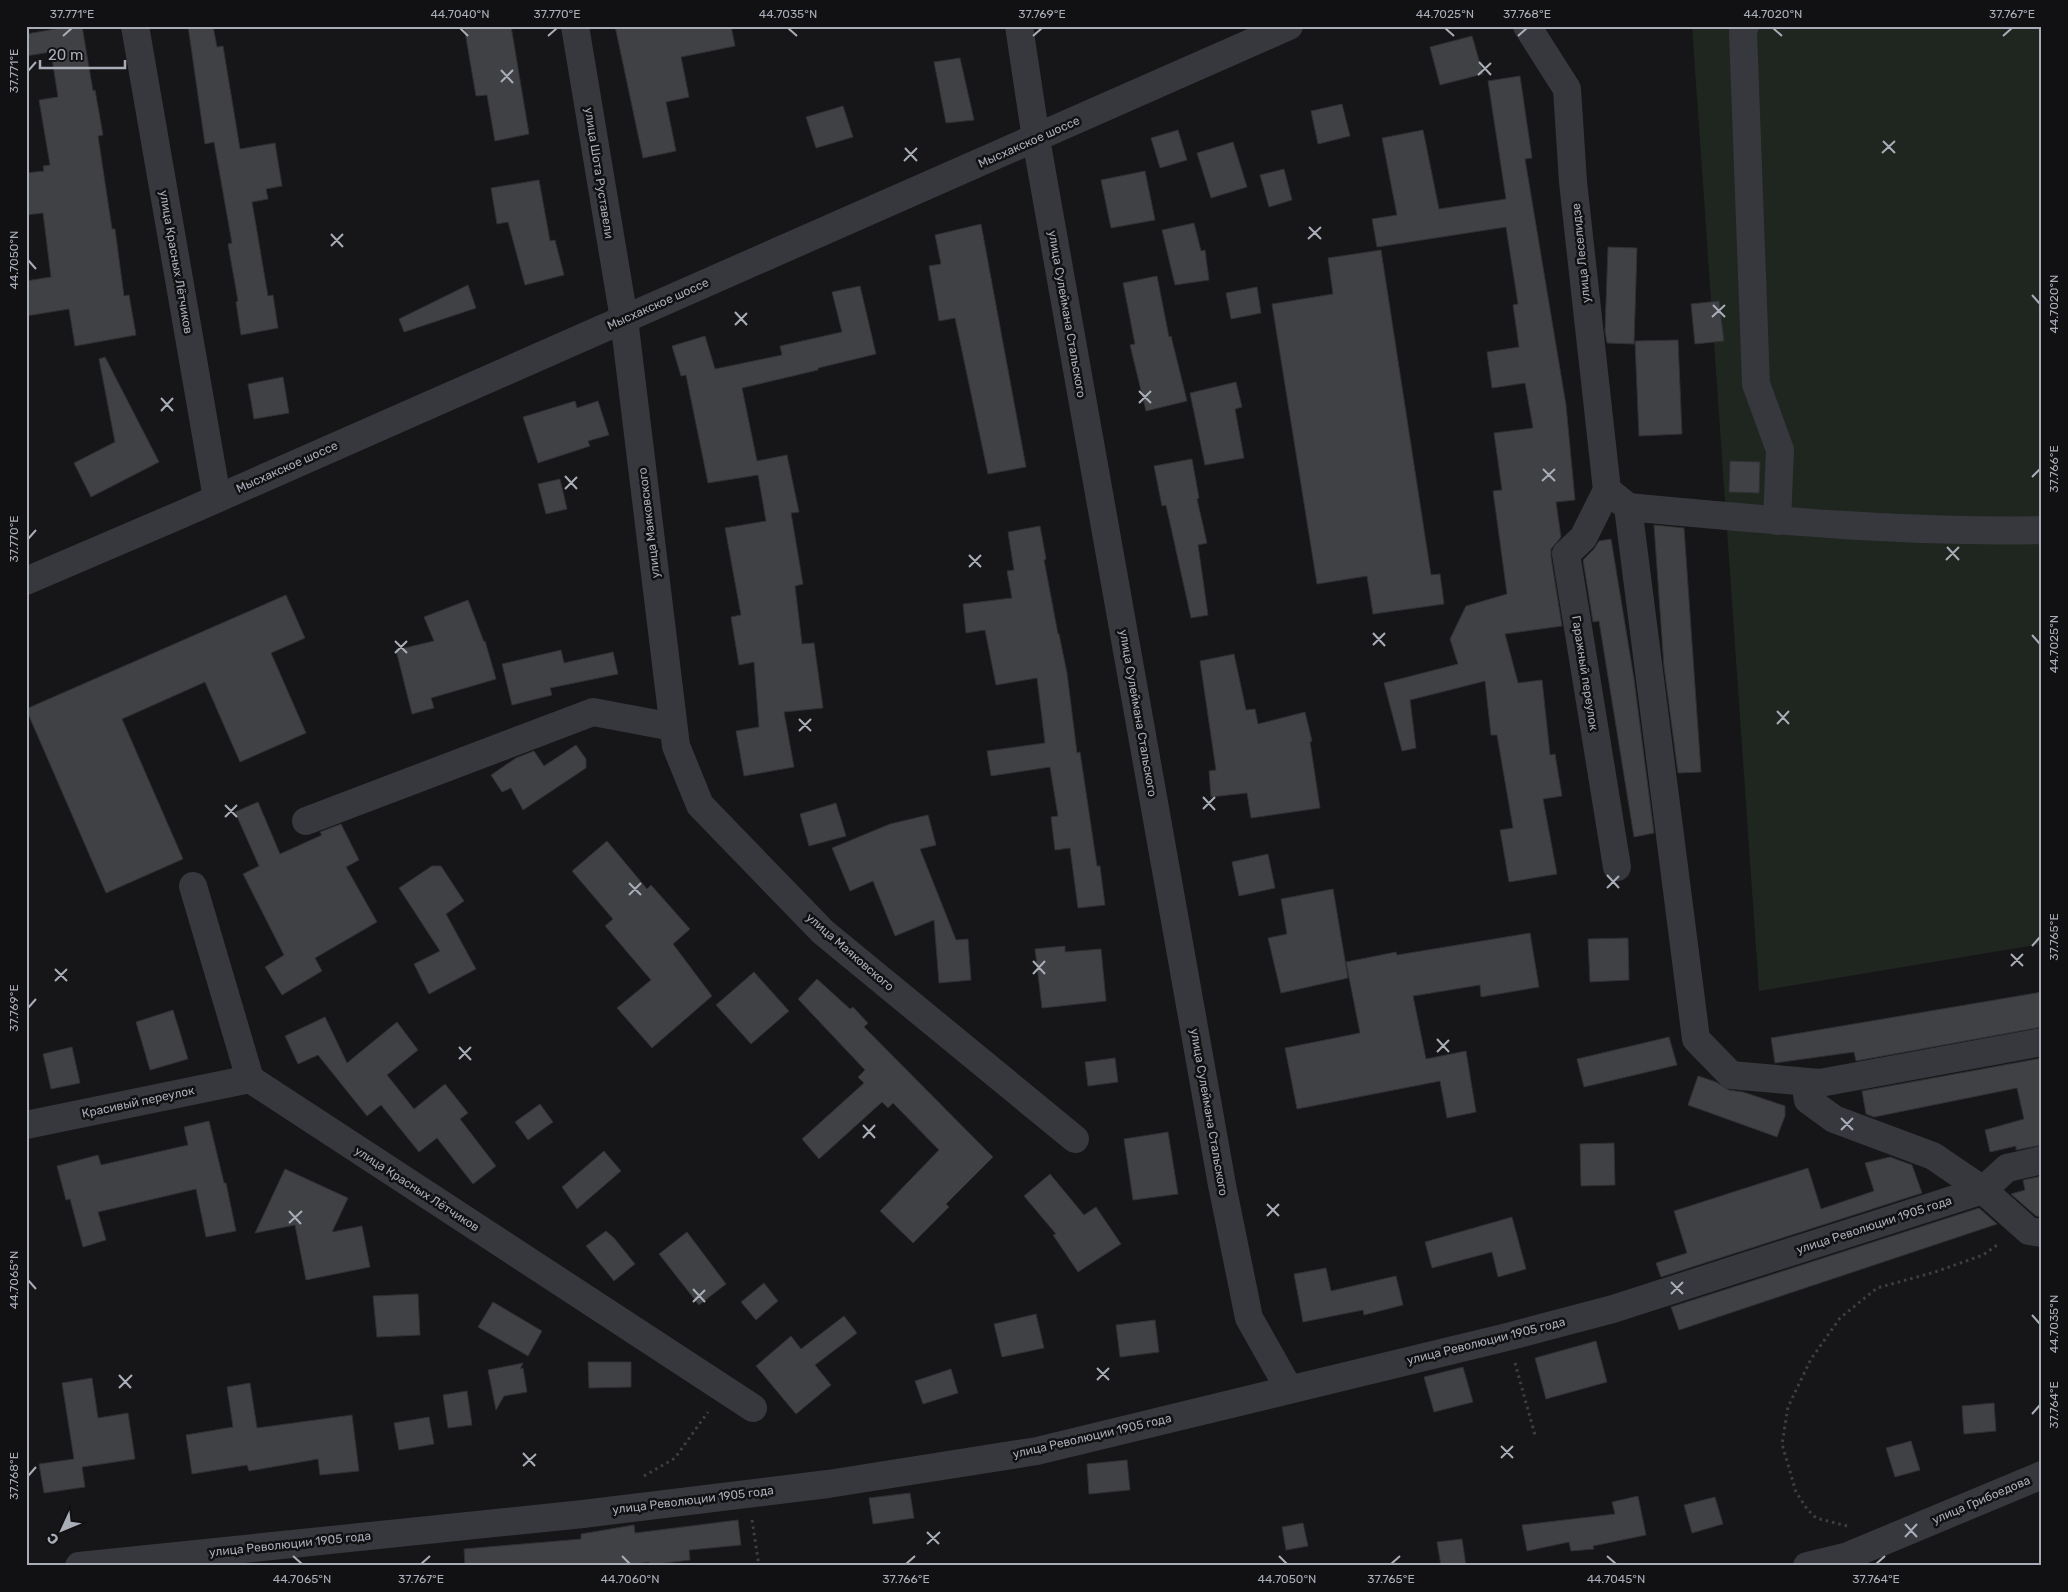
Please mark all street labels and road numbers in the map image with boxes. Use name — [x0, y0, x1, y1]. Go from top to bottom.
street label: улица Шота Руставели — [582, 106, 616, 240]
street label: Мысхакское шоссе — [976, 113, 1082, 171]
street label: улица Красных Лётчиков — [156, 189, 196, 335]
street label: улица Леселидзе — [1569, 202, 1593, 304]
street label: улица Сулеймана Стальского — [1045, 229, 1089, 399]
street label: Мысхакское шоссе — [605, 275, 711, 333]
street label: Мысхакское шоссе — [234, 438, 340, 496]
street label: улица Маяковского — [635, 467, 663, 579]
street label: Гаражный переулок — [1569, 614, 1601, 732]
street label: улица Сулеймана Стальского — [1116, 628, 1160, 798]
street label: улица Маяковского — [803, 910, 897, 994]
street label: улица Сулеймана Стальского — [1187, 1027, 1231, 1197]
street label: Красивый переулок — [80, 1083, 196, 1121]
street label: улица Красных Лётчиков — [352, 1143, 482, 1235]
street label: улица Революции 1905 года — [1795, 1193, 1953, 1257]
street label: улица Революции 1905 года — [1405, 1315, 1567, 1367]
street label: улица Революции 1905 года — [1011, 1411, 1173, 1461]
street label: улица Грибоедова — [1930, 1473, 2032, 1527]
street label: улица Революции 1905 года — [611, 1483, 775, 1517]
street label: улица Революции 1905 года — [208, 1529, 372, 1559]

